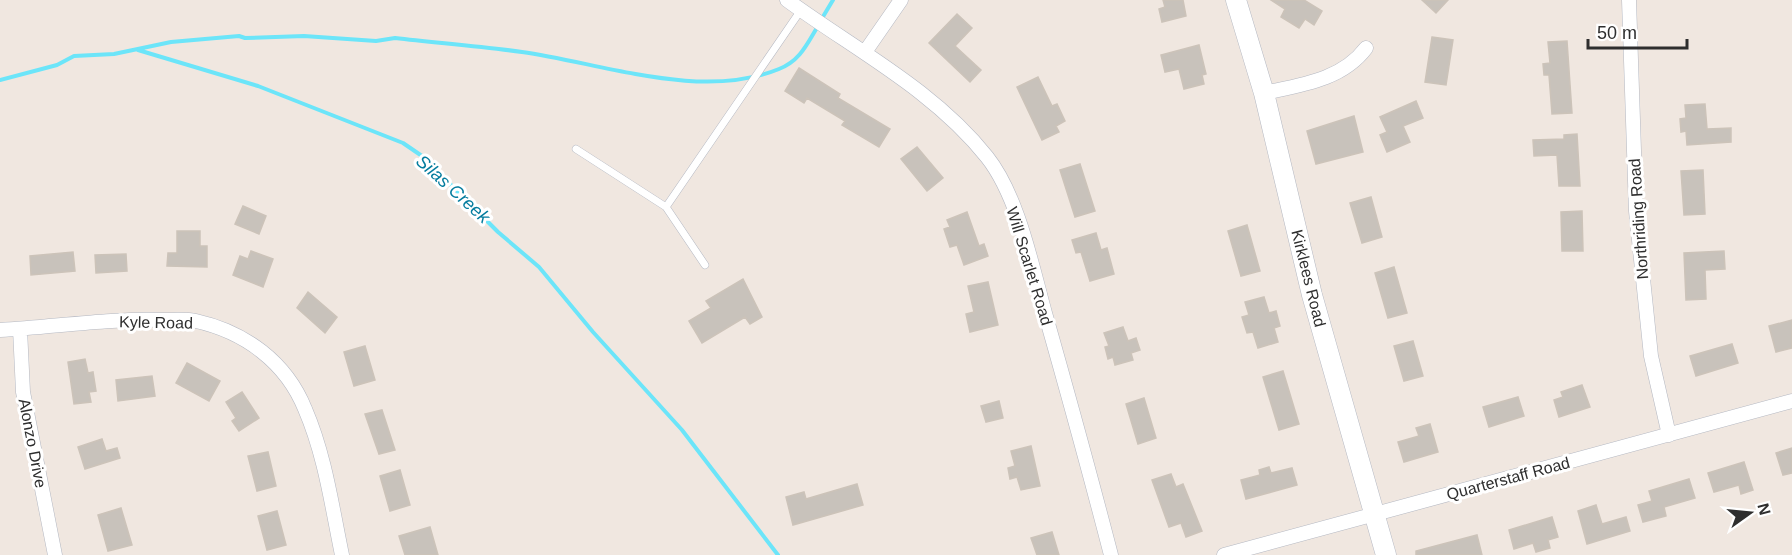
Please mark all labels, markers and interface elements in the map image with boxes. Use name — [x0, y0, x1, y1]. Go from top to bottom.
scale bar — [1588, 12, 1687, 50]
text: 50 m — [1597, 23, 1637, 43]
water label: Silas Creek — [412, 151, 495, 228]
street label: Northriding Road — [1626, 158, 1651, 280]
street label: Will Scarlet Road — [1003, 205, 1056, 327]
street label: Kirklees Road — [1288, 228, 1329, 329]
street label: Kyle Road — [119, 313, 193, 332]
street label: Alonzo Drive — [16, 397, 50, 489]
street label: Quarterstaff Road — [1445, 454, 1572, 503]
north arrow — [1720, 483, 1780, 543]
text: N — [1754, 501, 1774, 517]

